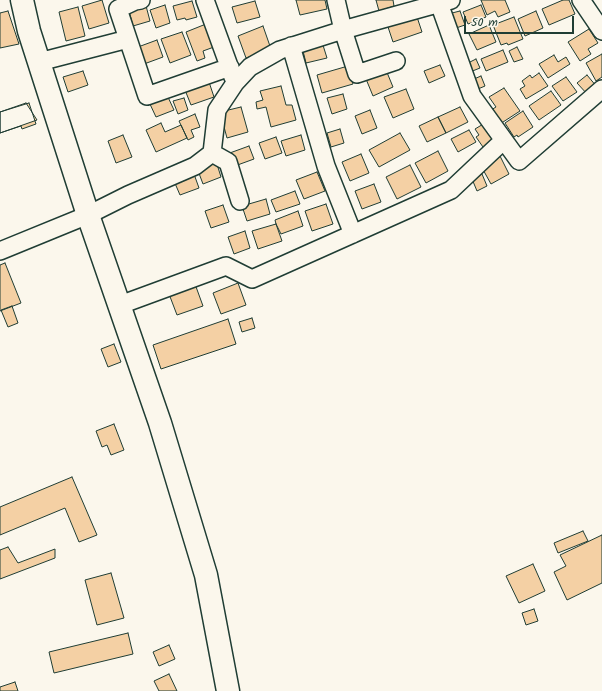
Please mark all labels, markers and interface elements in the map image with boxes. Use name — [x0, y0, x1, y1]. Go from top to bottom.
scale bar — [466, 8, 576, 34]
text: 50 m — [471, 13, 498, 32]

